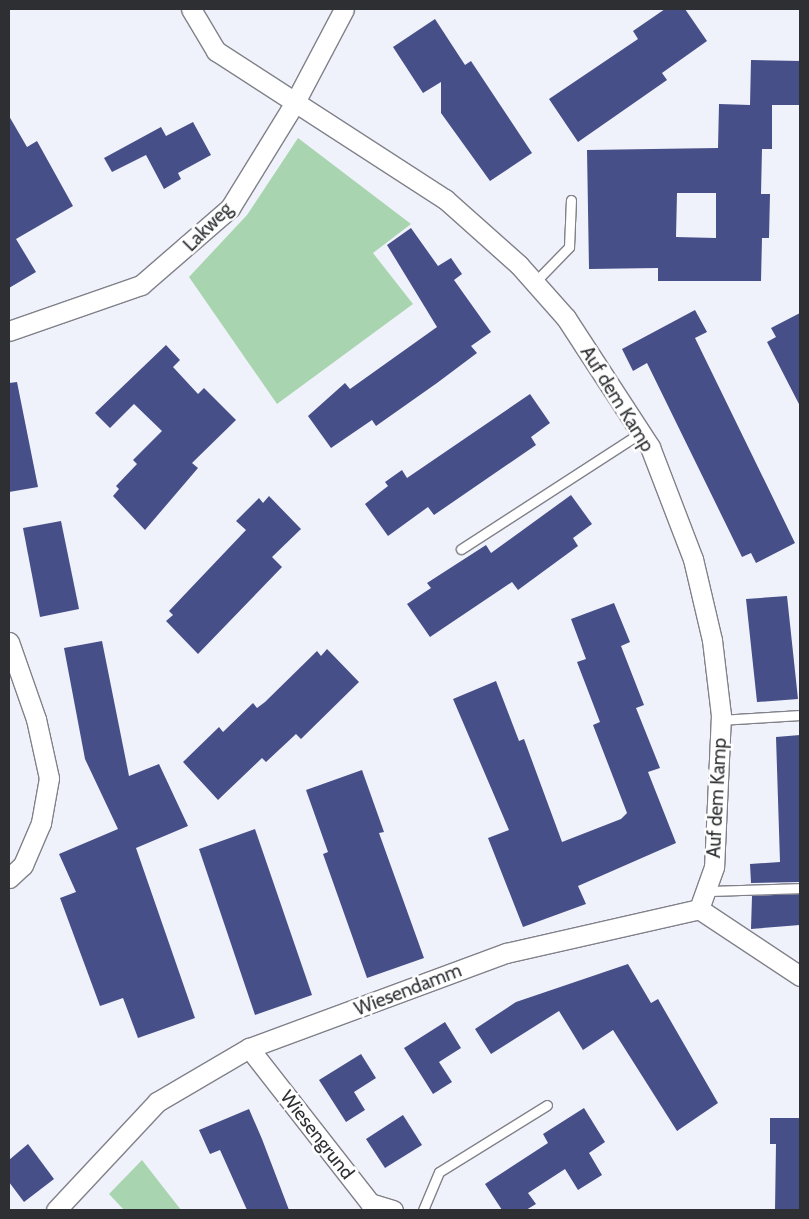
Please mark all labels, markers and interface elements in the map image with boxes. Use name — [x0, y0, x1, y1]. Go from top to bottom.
street label: Lakweg — [179, 198, 237, 256]
street label: Auf dem Kamp — [575, 342, 659, 456]
street label: Auf dem Kamp — [702, 737, 732, 859]
street label: Wiesendamm — [351, 959, 465, 1021]
street label: Wiesengrund — [275, 1086, 359, 1184]

